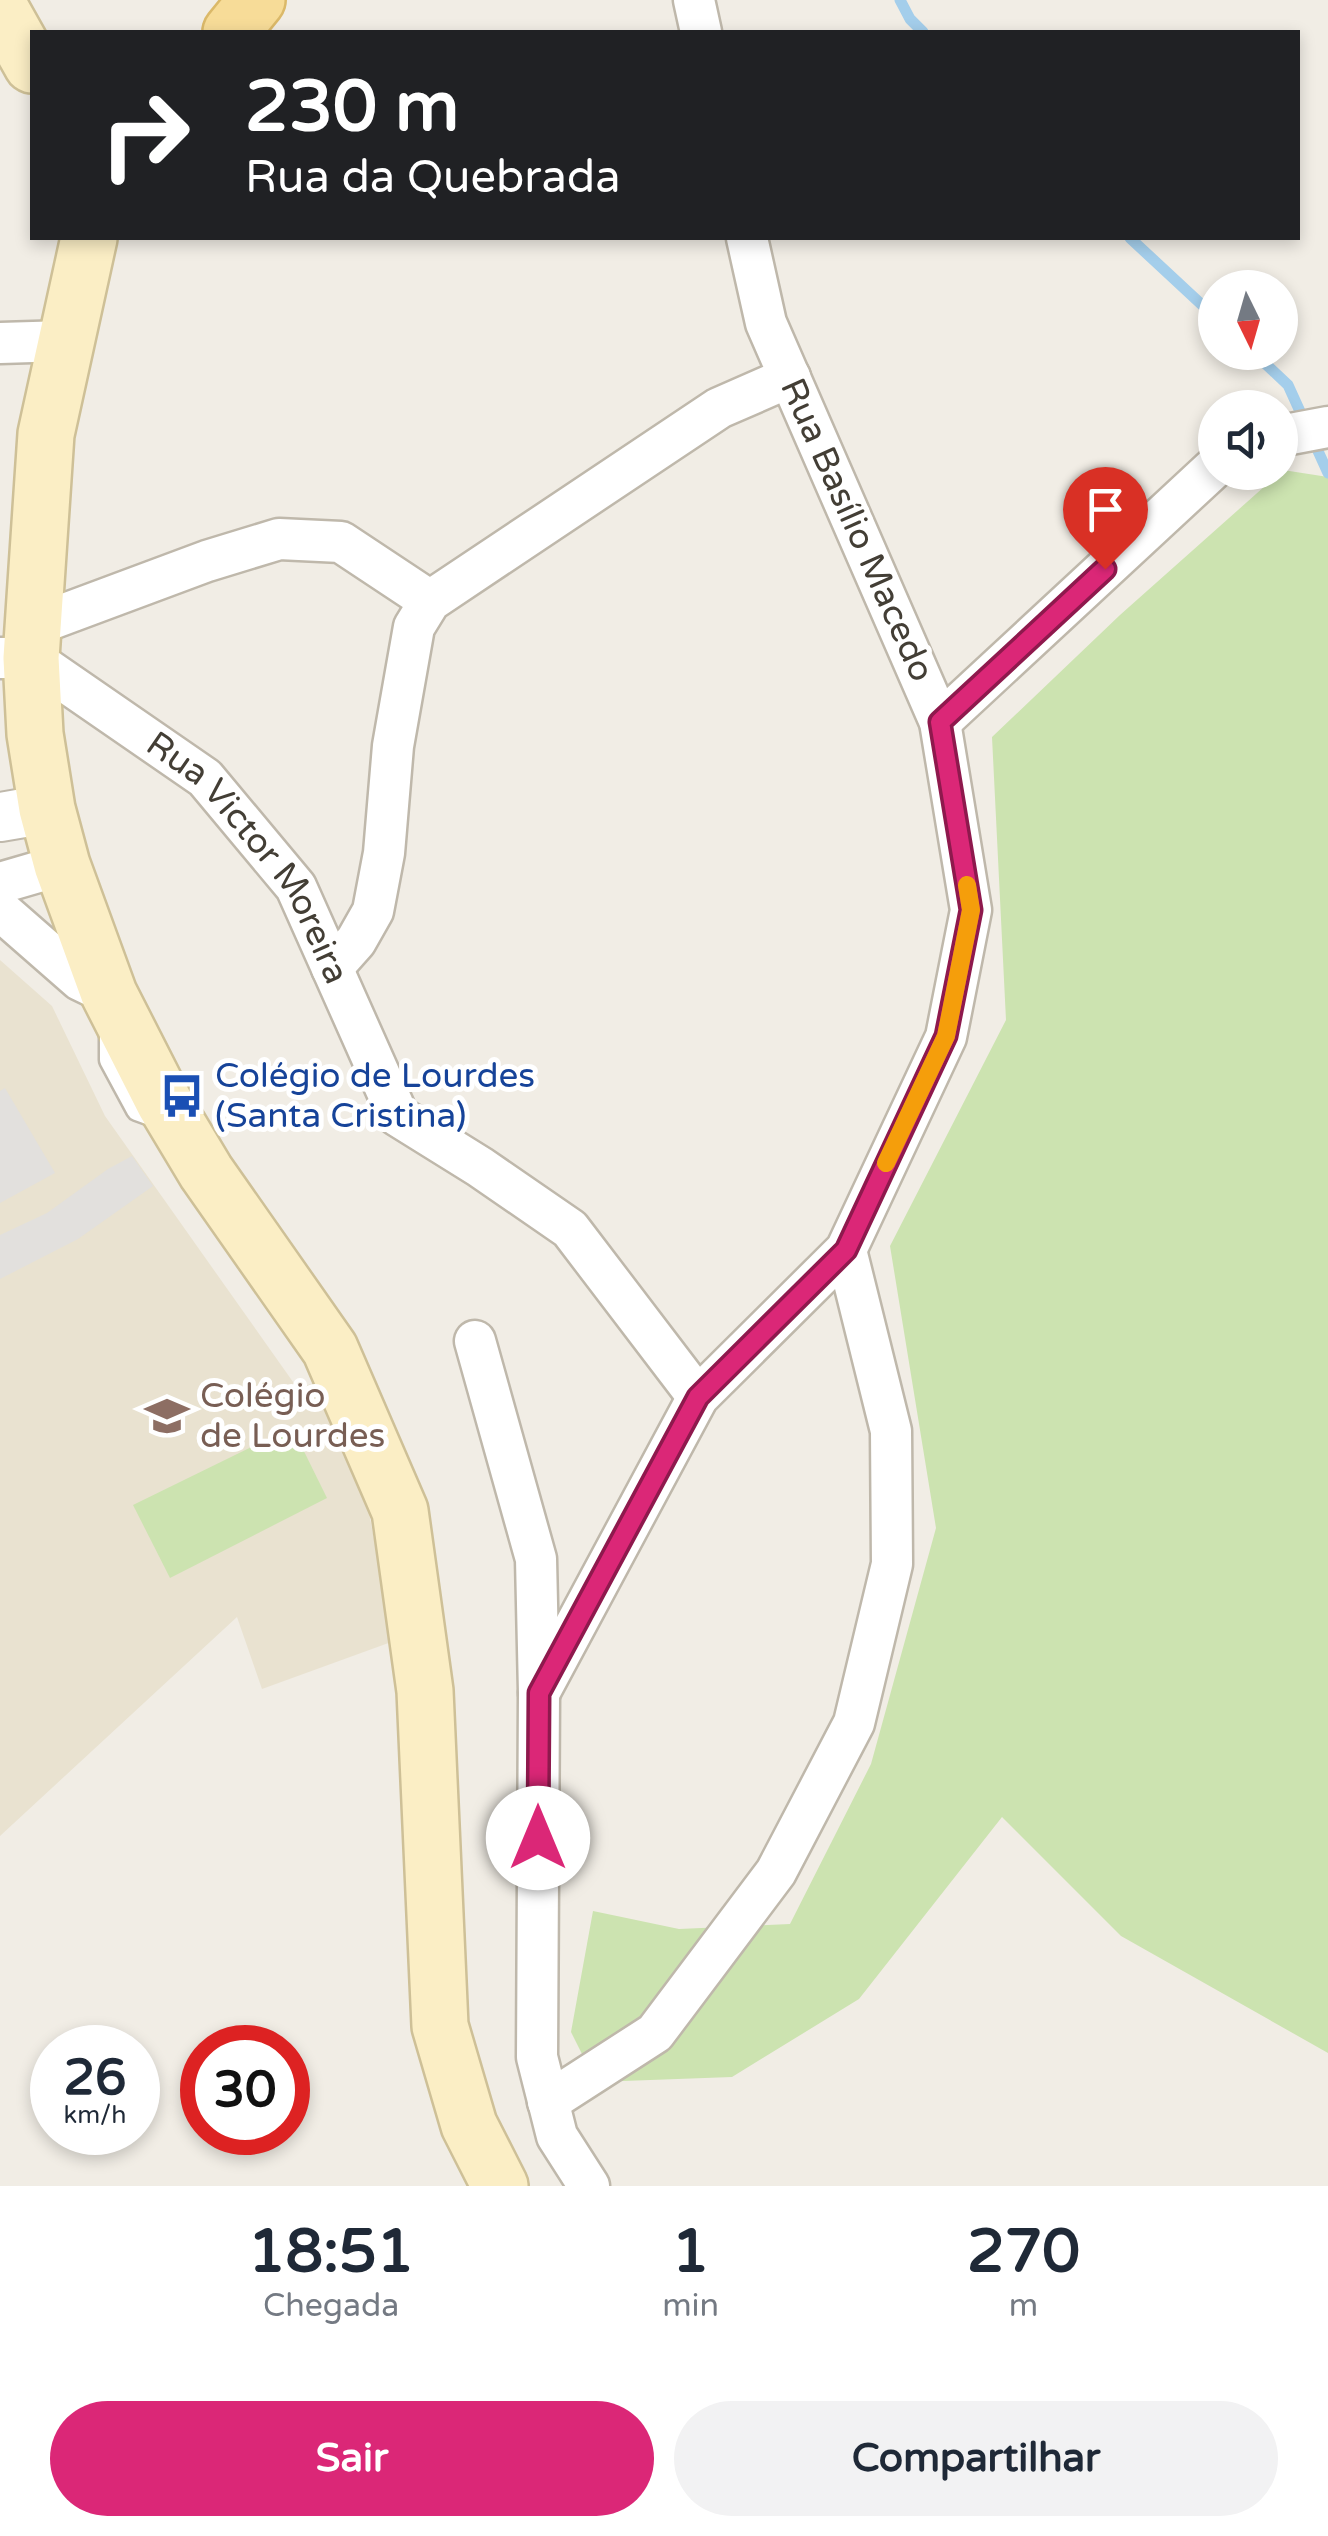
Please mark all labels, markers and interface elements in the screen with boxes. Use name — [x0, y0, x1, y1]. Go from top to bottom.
text: 230 m — [245, 66, 459, 150]
icon: right — [80, 70, 210, 200]
text: Rua da Quebrada — [245, 151, 620, 205]
north arrow — [1198, 270, 1298, 370]
map controls — [1198, 270, 1298, 490]
street label: Rua Basílio Macedo — [771, 372, 943, 688]
button: sound — [1198, 390, 1298, 490]
pin — [1063, 467, 1148, 570]
icon: arrive — [1078, 482, 1133, 537]
street label: Rua Victor Moreira — [138, 723, 357, 990]
place label: Colégio de Lourdes (Santa Cristina) — [215, 1055, 535, 1137]
bus stop icon: Colégio de Lourdes (Santa Cristina) — [158, 1072, 206, 1120]
place label: Colégio de Lourdes — [200, 1375, 385, 1457]
school or university icon: Colégio de Lourdes — [143, 1392, 191, 1440]
position arrow — [486, 1786, 590, 1890]
speed limit sign: 30 — [180, 2025, 310, 2155]
text: 26 — [64, 2048, 126, 2108]
text: km/h — [64, 2100, 126, 2130]
text: 18:51 — [248, 2216, 414, 2288]
text: 1 — [672, 2216, 709, 2288]
text: 270 — [967, 2216, 1080, 2288]
text: Chegada — [263, 2287, 399, 2325]
text: min — [662, 2287, 719, 2325]
text: m — [1009, 2287, 1038, 2325]
button: Sair — [50, 2401, 654, 2516]
button: Compartilhar — [674, 2401, 1278, 2516]

